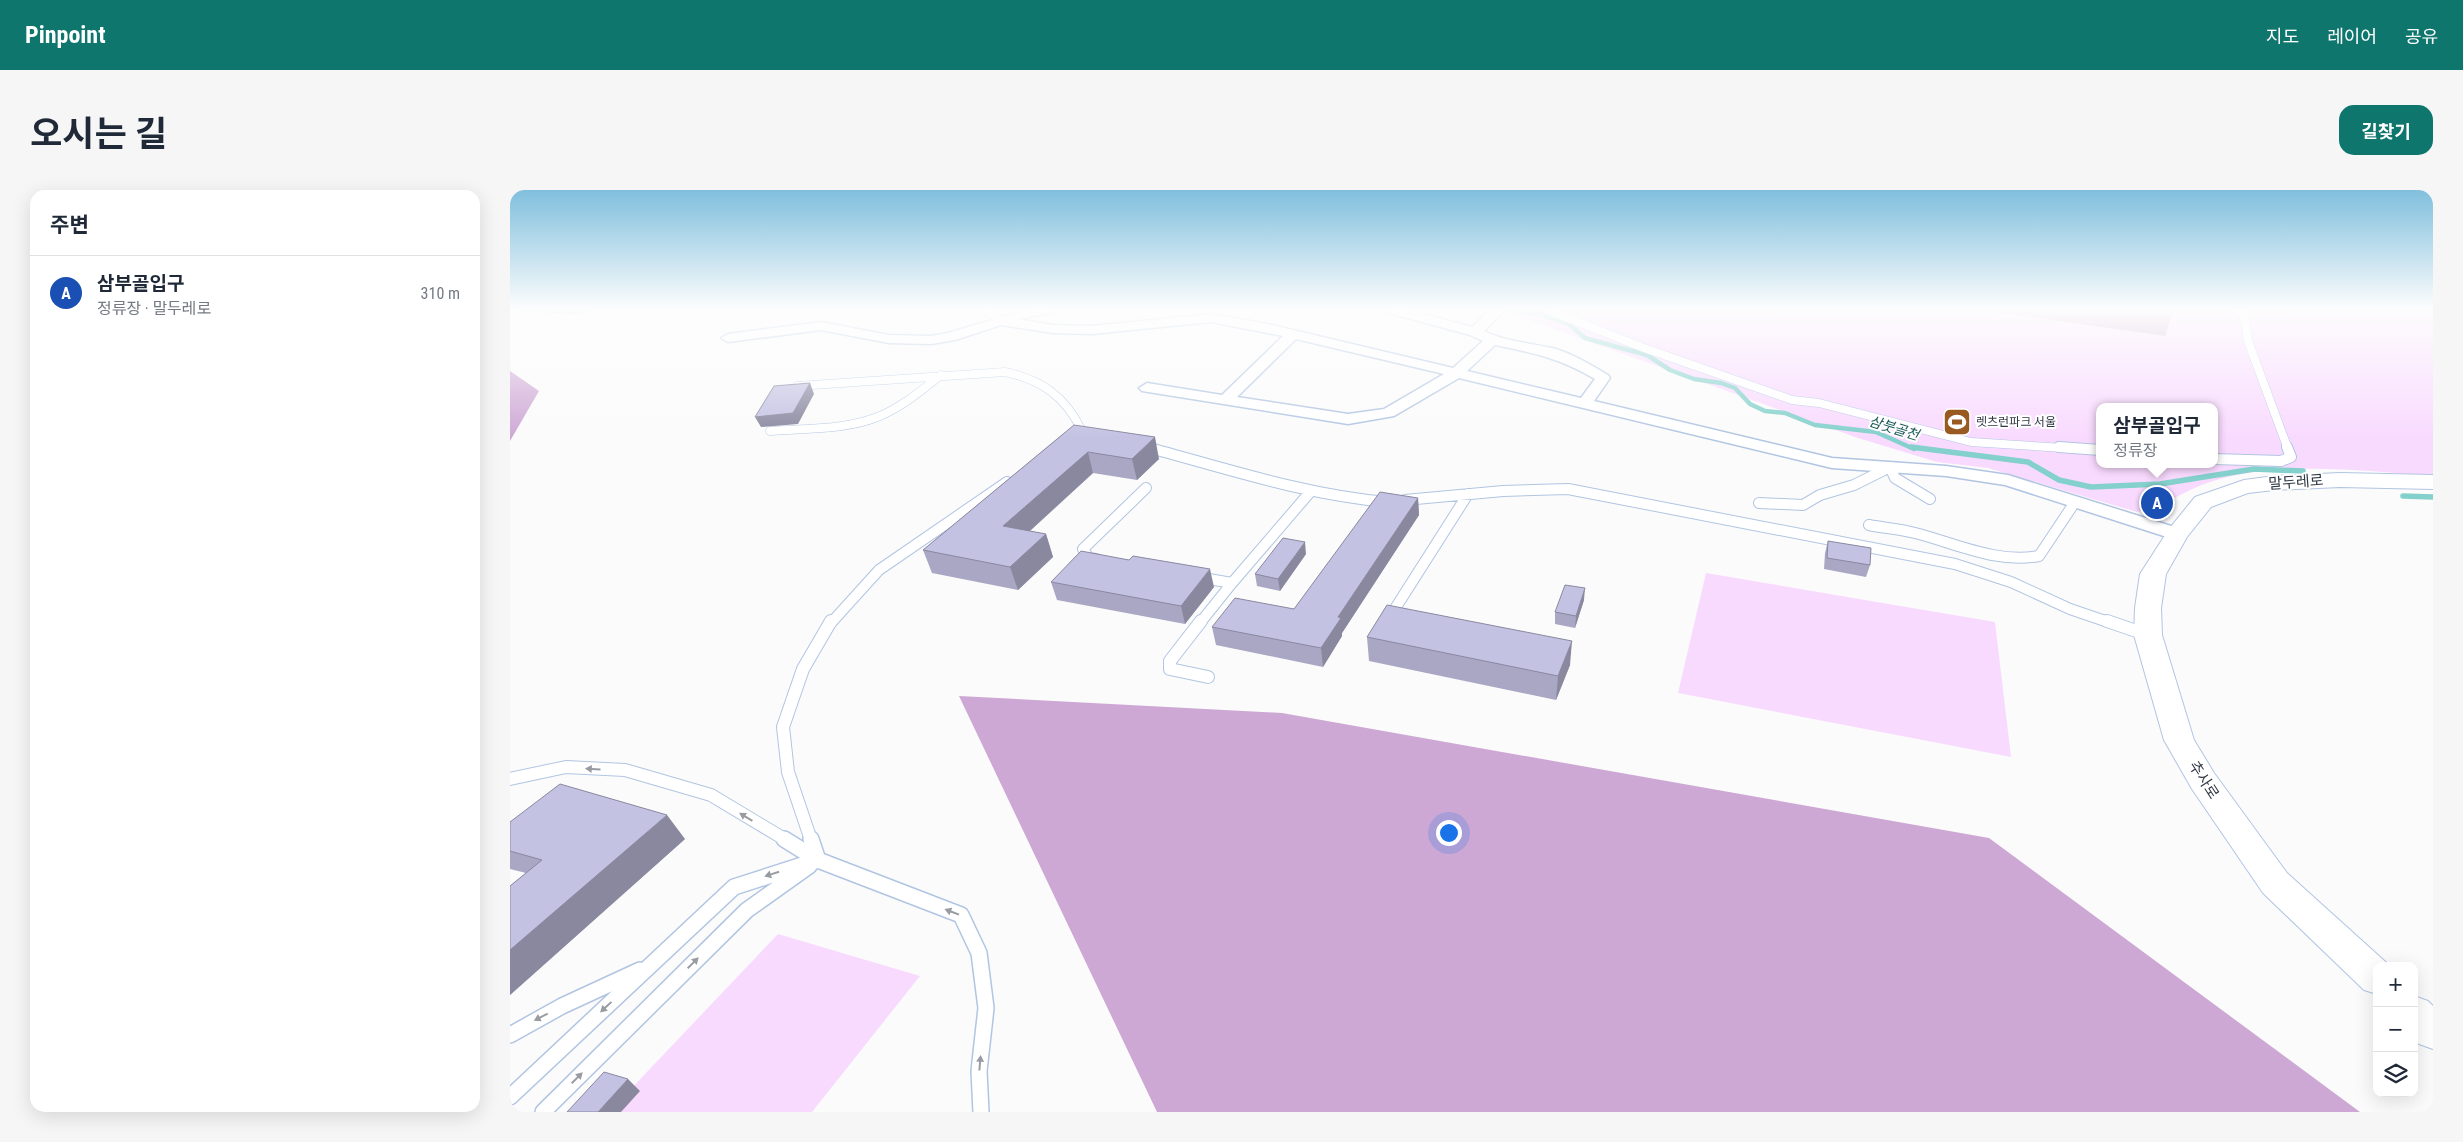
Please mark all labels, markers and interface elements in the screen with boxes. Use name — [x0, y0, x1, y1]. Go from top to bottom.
text: Pinpoint — [25, 21, 106, 49]
text: 지도 — [2266, 26, 2299, 47]
text: 레이어 — [2327, 26, 2377, 47]
text: 공유 — [2405, 26, 2438, 47]
button: 길찾기 — [2339, 105, 2433, 155]
text: 오시는 길 — [30, 114, 167, 155]
text: 주변 — [50, 213, 89, 237]
text: 삼부골입구 — [97, 272, 184, 295]
text: A — [61, 284, 71, 303]
text: 310 m — [421, 284, 460, 303]
text: 정류장 · 말두레로 — [97, 299, 211, 318]
popup — [2096, 403, 2218, 468]
sports icon: 렛츠런파크 서울 — [1942, 407, 1972, 437]
water label: 삼붓골천 — [1867, 413, 1922, 444]
text: 삼부골입구 — [2113, 414, 2201, 437]
place label: 렛츠런파크 서울 — [1976, 415, 2056, 429]
text: 정류장 — [2113, 441, 2157, 460]
street label: 말두레로 — [2268, 471, 2324, 493]
pin: A — [2141, 484, 2173, 522]
street label: 추사로 — [2185, 758, 2223, 802]
one-way arrow — [585, 764, 601, 772]
one-way arrow — [740, 812, 753, 821]
your location — [1436, 820, 1462, 846]
one-way arrow — [764, 871, 779, 879]
one-way arrow — [944, 908, 959, 916]
one-way arrow — [687, 958, 699, 970]
map controls — [2373, 962, 2418, 1097]
button: + — [2373, 962, 2418, 1007]
one-way arrow — [601, 1001, 613, 1013]
button: − — [2373, 1007, 2418, 1052]
one-way arrow — [534, 1013, 548, 1021]
button: layers — [2373, 1052, 2418, 1097]
one-way arrow — [976, 1055, 984, 1071]
one-way arrow — [571, 1072, 583, 1084]

